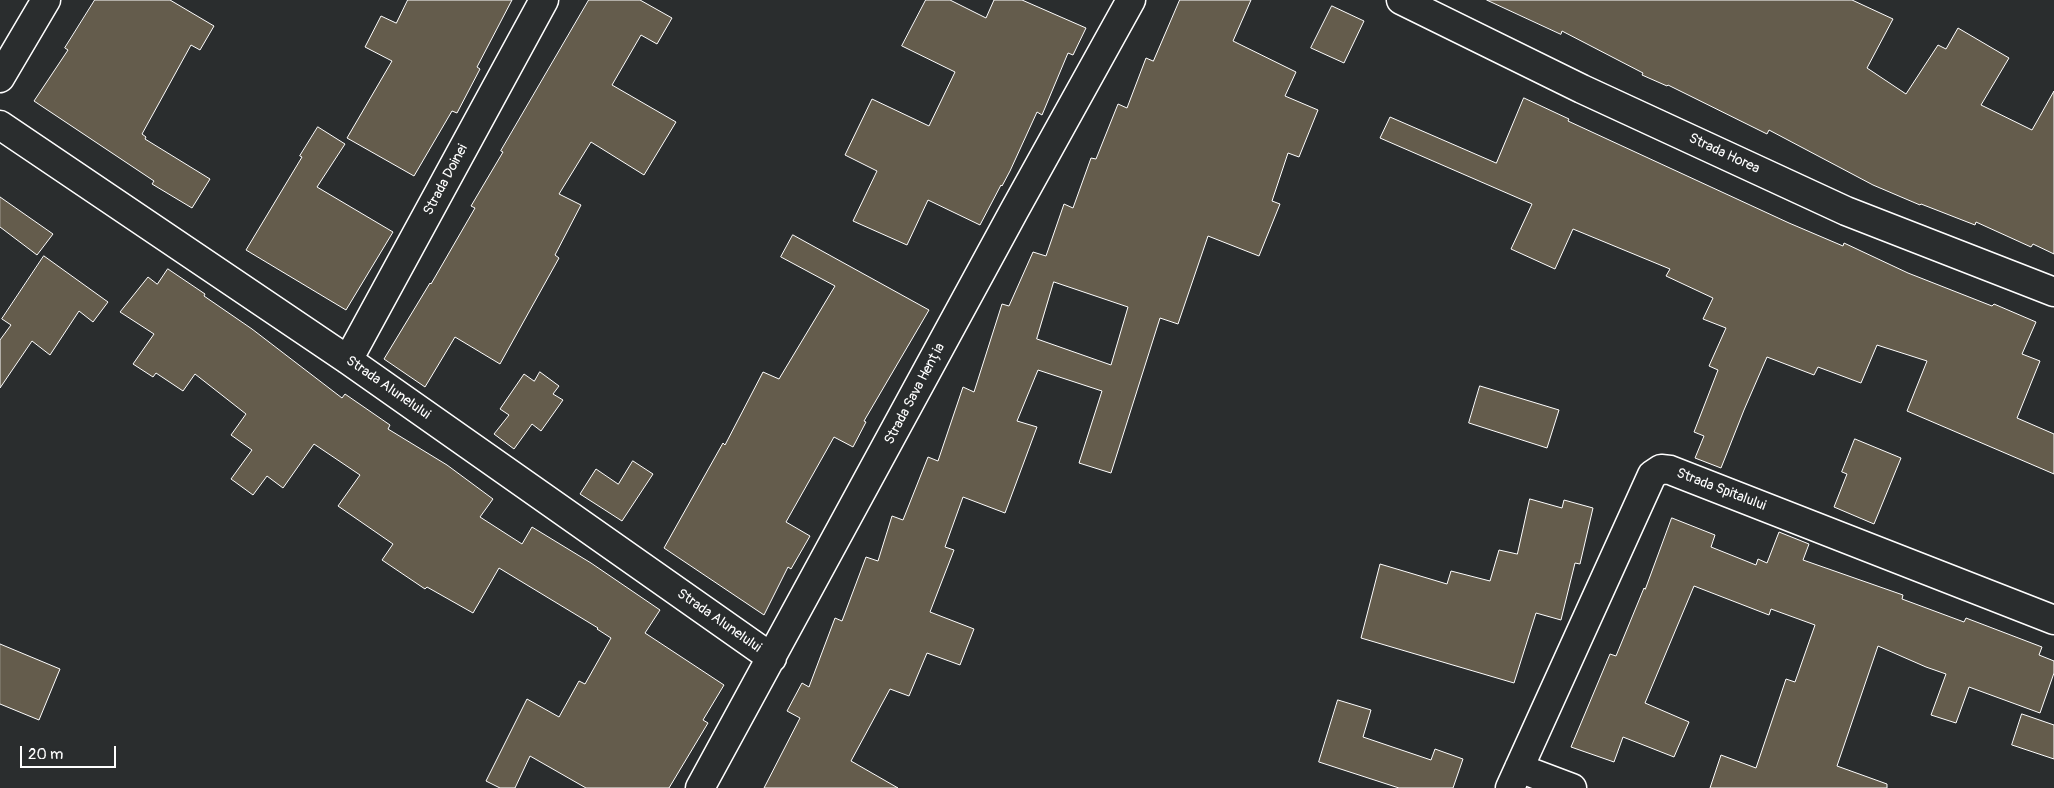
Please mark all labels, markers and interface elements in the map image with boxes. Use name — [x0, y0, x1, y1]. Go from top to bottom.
street label: Strada Horea — [1686, 130, 1762, 178]
street label: Strada Doinei — [420, 142, 472, 218]
street label: Strada Sava Henția — [881, 340, 949, 448]
street label: Strada Alunelului — [343, 353, 433, 423]
street label: Strada Spitalului — [1674, 465, 1768, 515]
street label: Strada Alunelului — [674, 586, 764, 656]
scale bar — [22, 736, 119, 768]
text: 20 m — [28, 745, 63, 764]

